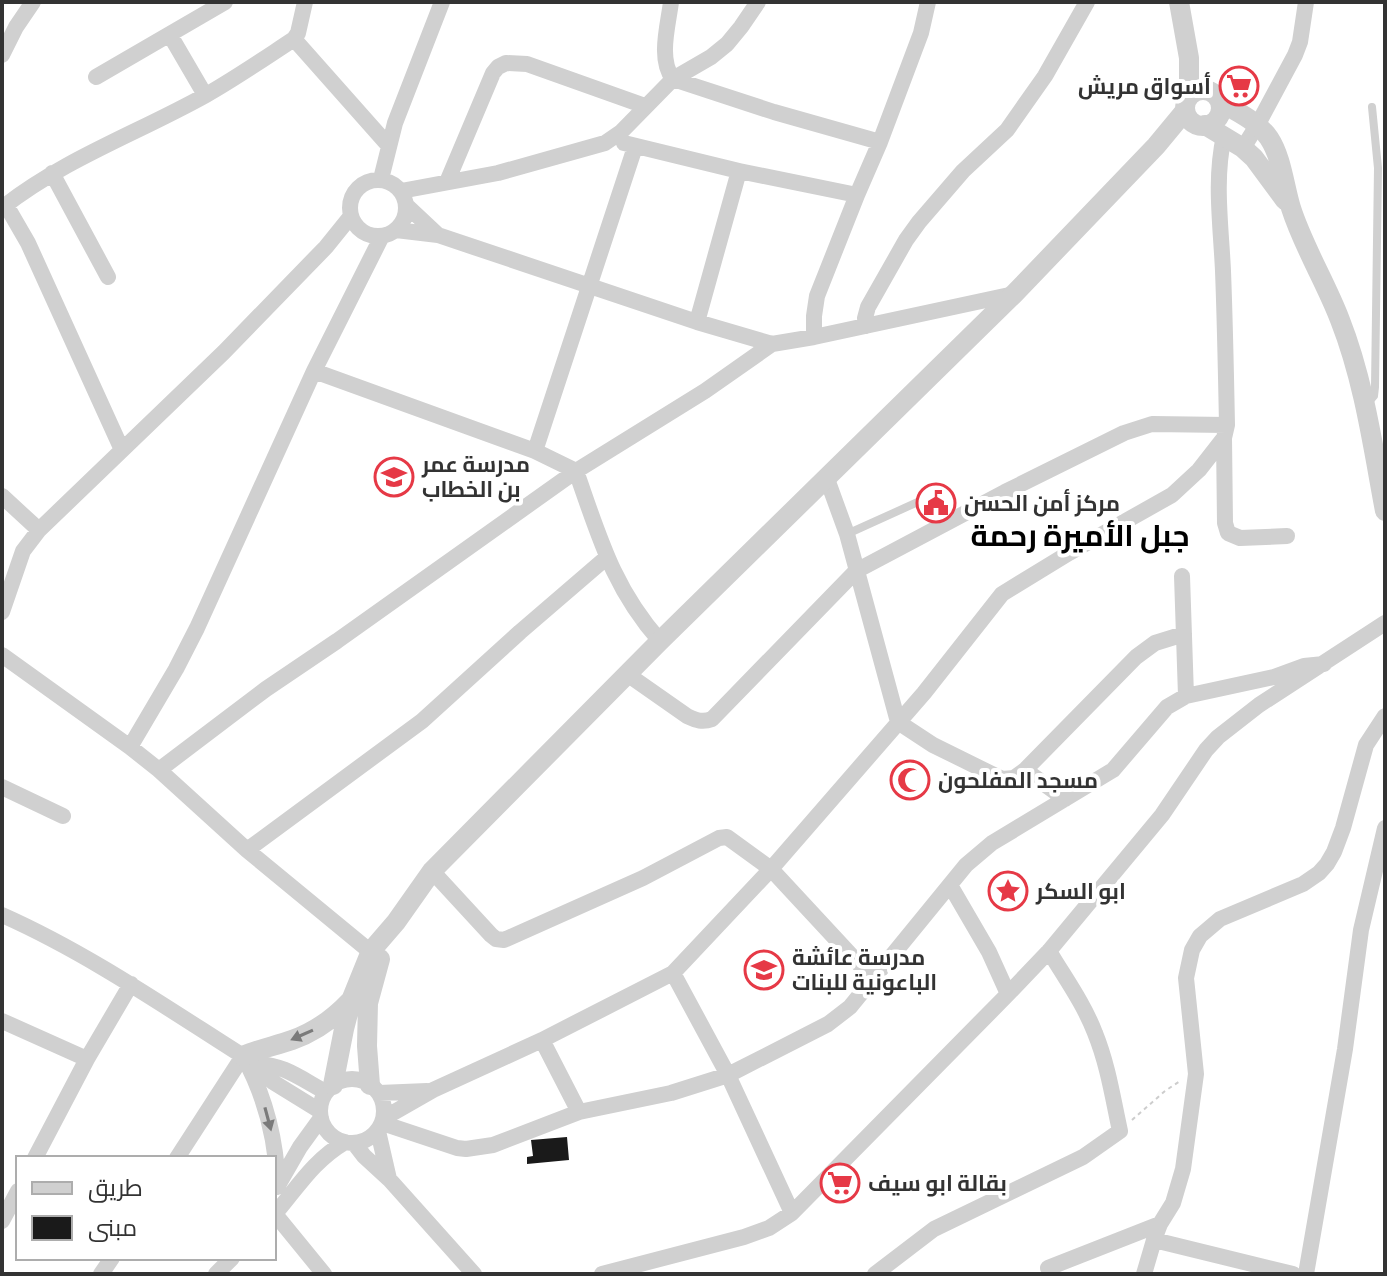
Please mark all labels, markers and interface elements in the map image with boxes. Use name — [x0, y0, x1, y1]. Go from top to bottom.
supermarket icon: أسواق مريش — [1218, 65, 1260, 107]
place label: أسواق مريش — [1078, 72, 1211, 100]
place label: مدرسة عمر بن الخطاب — [421, 451, 530, 503]
school or university icon: مدرسة عمر بن الخطاب — [373, 456, 415, 498]
public building icon: مركز أمن الحسن — [915, 482, 957, 524]
place label: مركز أمن الحسن — [964, 489, 1120, 517]
district label: جبل الأميرة رحمة — [970, 518, 1190, 554]
mosque icon: مسجد المفلحون — [889, 759, 931, 801]
place label: مسجد المفلحون — [938, 767, 1098, 794]
place icon: ابو السكر — [987, 870, 1029, 912]
place label: ابو السكر — [1035, 878, 1126, 905]
place label: مدرسة عائشة الباعونية للبنات — [792, 944, 937, 996]
school or university icon: مدرسة عائشة الباعونية للبنات — [743, 949, 785, 991]
one-way arrow — [291, 1028, 314, 1042]
one-way arrow — [263, 1107, 275, 1132]
legend — [16, 1156, 276, 1260]
supermarket icon: بقالة ابو سيف — [819, 1162, 861, 1204]
place label: بقالة ابو سيف — [868, 1170, 1007, 1197]
text: طريق — [88, 1174, 143, 1203]
text: مبنى — [88, 1214, 137, 1242]

